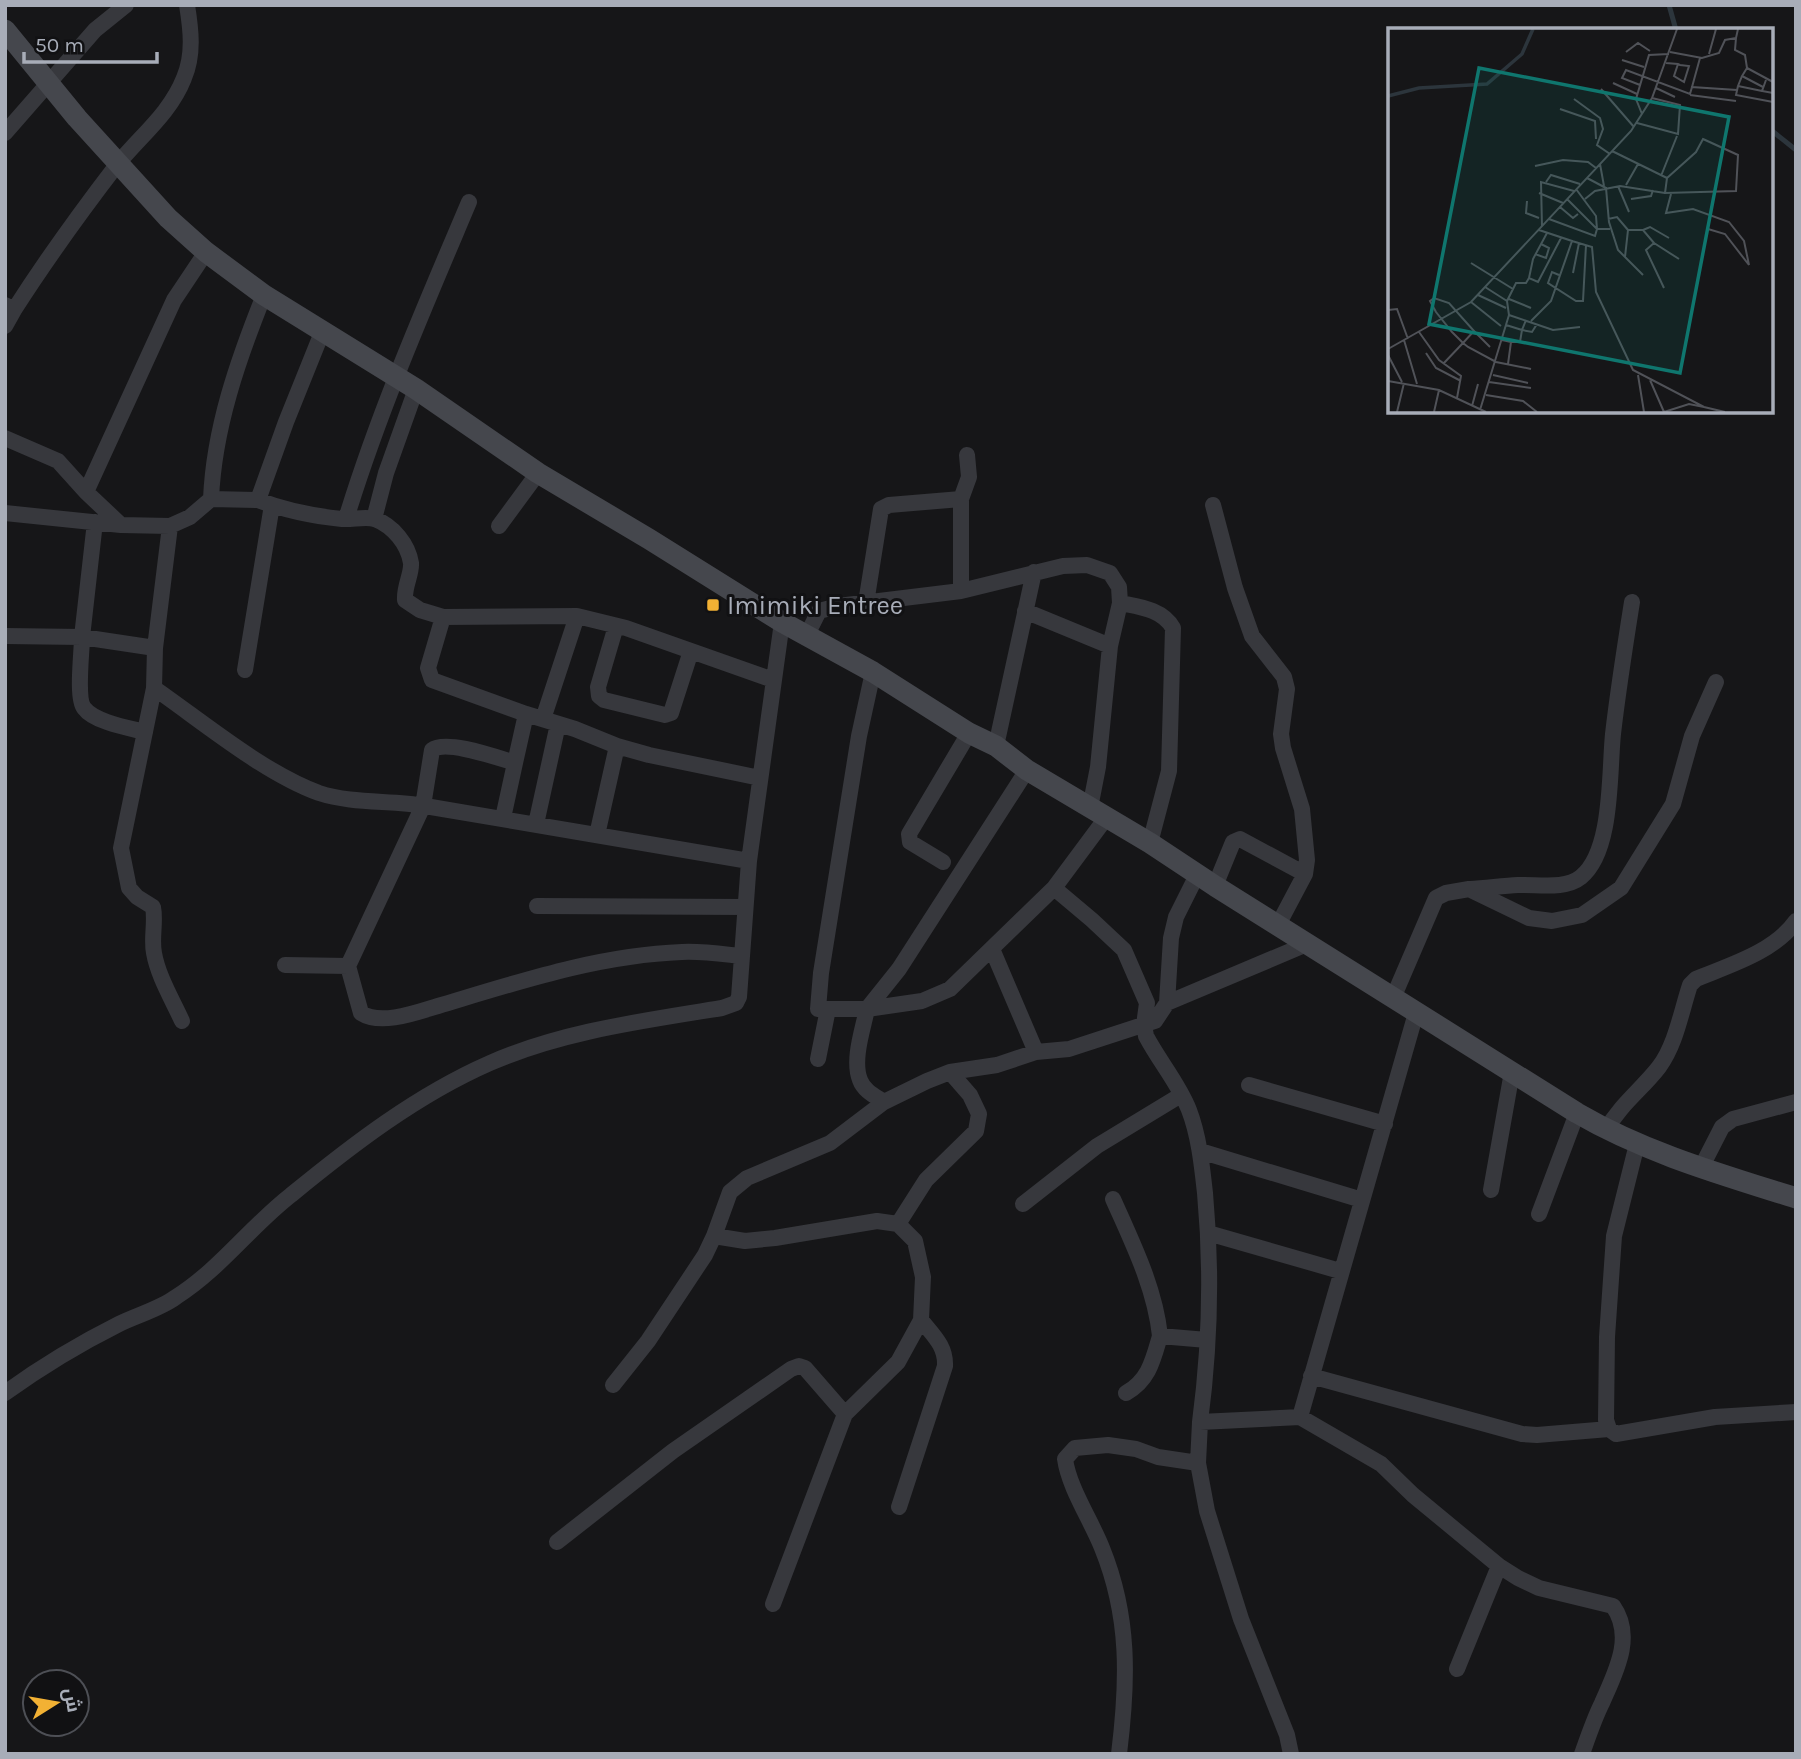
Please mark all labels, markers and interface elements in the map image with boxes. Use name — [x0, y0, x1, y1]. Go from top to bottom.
scale bar — [24, 21, 158, 65]
inset map — [1388, 28, 1773, 413]
text: 50 m — [35, 33, 84, 57]
place label: Imimiki Entree — [727, 590, 903, 621]
marker: Imimiki Entree — [705, 597, 721, 613]
north arrow — [21, 1668, 91, 1738]
text: ش — [59, 1686, 85, 1714]

